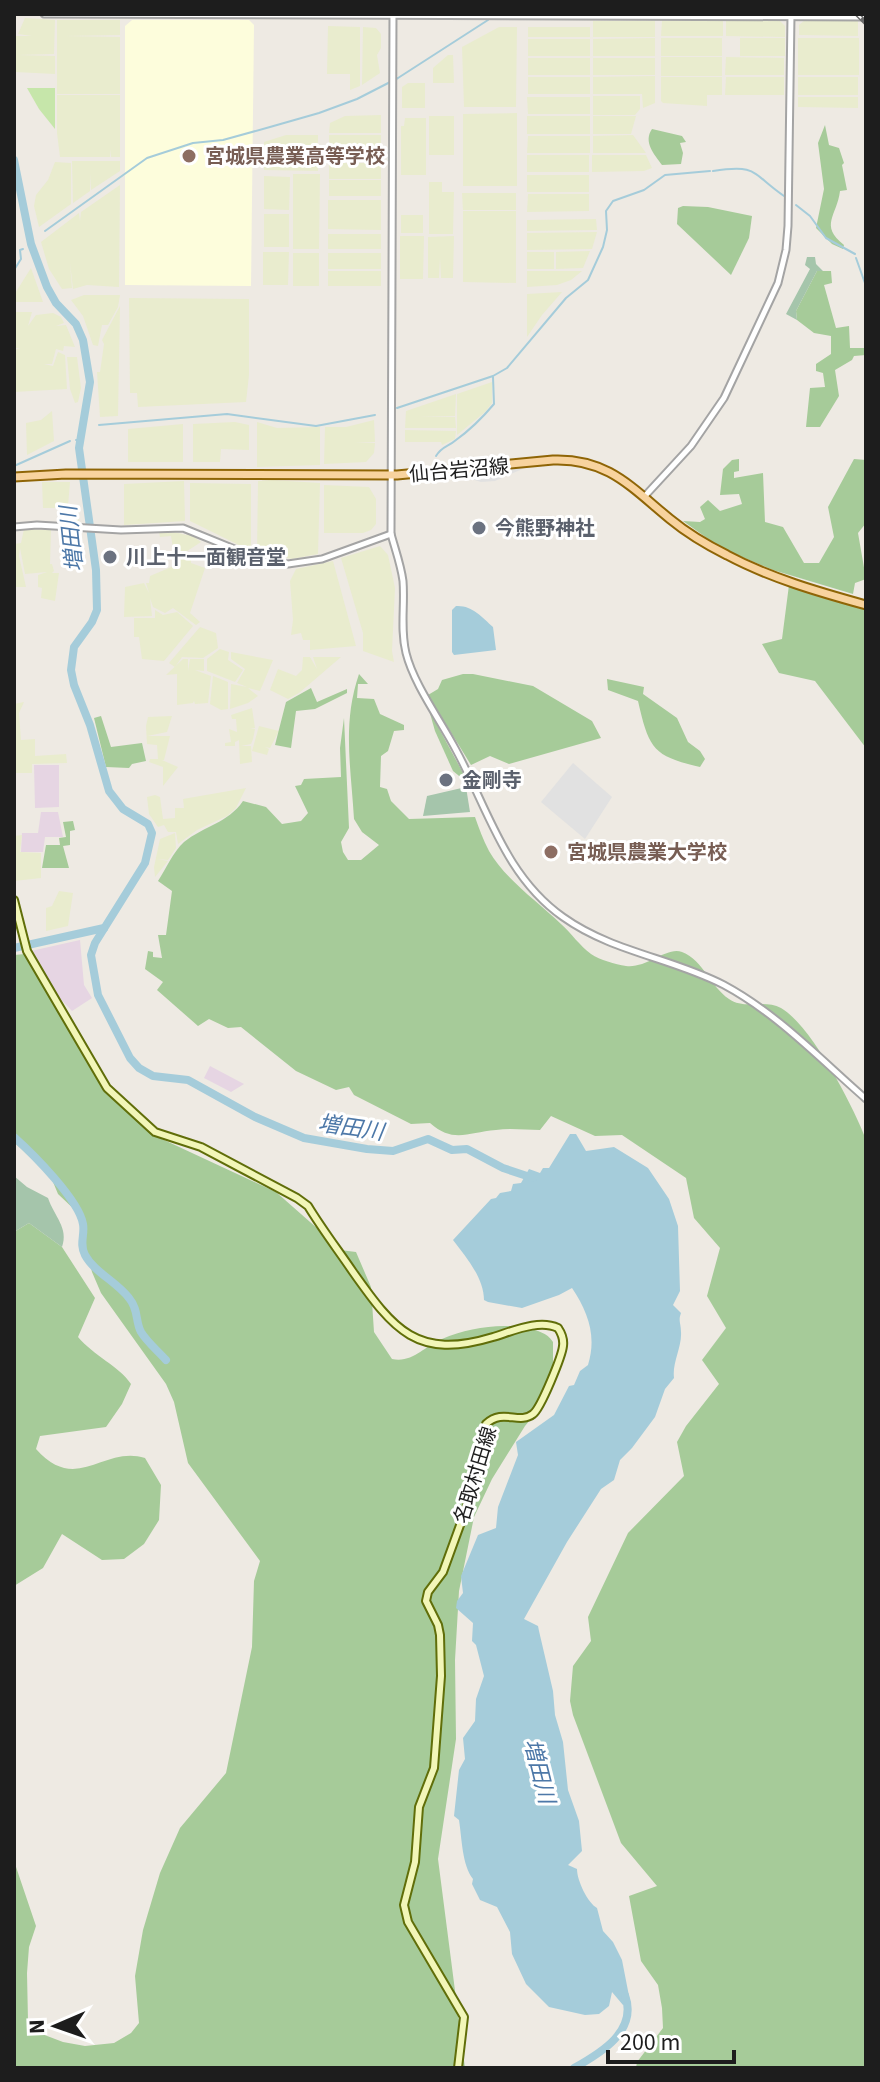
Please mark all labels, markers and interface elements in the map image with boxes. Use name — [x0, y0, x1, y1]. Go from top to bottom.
place label: 宮城県農業高等学校 — [205, 143, 385, 171]
marker: 宮城県農業高等学校 — [180, 147, 198, 165]
street label: 仙台岩沼線 — [408, 453, 510, 489]
water label: 増田川 — [52, 502, 91, 573]
place label: 今熊野神社 — [495, 515, 595, 543]
marker: 今熊野神社 — [470, 519, 488, 537]
place label: 川上十一面観音堂 — [126, 544, 286, 572]
marker: 川上十一面観音堂 — [101, 548, 119, 566]
place label: 金剛寺 — [462, 767, 522, 795]
marker: 金剛寺 — [437, 771, 455, 789]
place label: 宮城県農業大学校 — [567, 839, 727, 867]
marker: 宮城県農業大学校 — [542, 843, 560, 861]
water label: 増田川 — [316, 1108, 388, 1149]
street label: 名取村田線 — [448, 1423, 504, 1527]
water label: 増田川 — [516, 1735, 563, 1809]
north arrow — [16, 1986, 96, 2066]
scale bar — [608, 2014, 734, 2064]
text: N — [21, 2019, 53, 2035]
text: 200 m — [620, 2025, 680, 2060]

